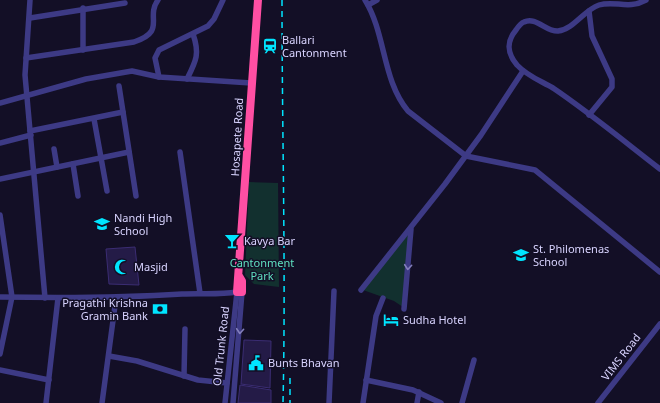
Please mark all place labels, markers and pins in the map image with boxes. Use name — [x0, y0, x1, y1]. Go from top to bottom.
place label: Ballari Cantonment — [282, 32, 347, 60]
station icon: Ballari Cantonment — [261, 37, 279, 55]
place label: Nandi High School — [114, 210, 172, 238]
school or university icon: Nandi High School — [93, 215, 111, 233]
bar icon: Kavya Bar — [223, 232, 241, 250]
place label: Kavya Bar — [244, 233, 296, 248]
place label: St. Philomenas School — [533, 241, 609, 269]
school or university icon: St. Philomenas School — [512, 246, 530, 264]
mosque icon: Masjid — [113, 258, 131, 276]
place label: Masjid — [134, 259, 168, 274]
place label: Pragathi Krishna Gramin Bank — [62, 295, 148, 323]
bank icon: Pragathi Krishna Gramin Bank — [151, 300, 169, 318]
hotel icon: Sudha Hotel — [382, 311, 400, 329]
place label: Sudha Hotel — [403, 312, 466, 327]
public building icon: Bunts Bhavan — [247, 354, 265, 372]
place label: Bunts Bhavan — [268, 355, 340, 370]

